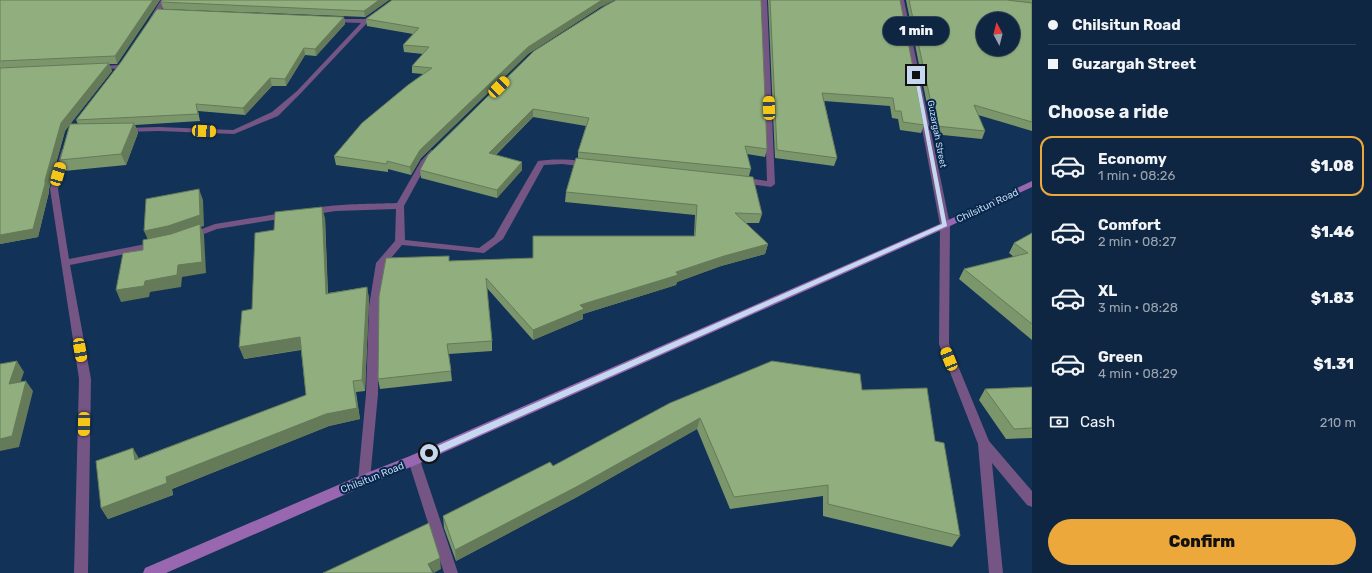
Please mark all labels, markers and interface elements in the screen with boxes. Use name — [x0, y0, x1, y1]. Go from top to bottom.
north arrow — [976, 12, 1020, 56]
map controls — [976, 12, 1020, 56]
text: Chilsitun Road — [1072, 16, 1181, 34]
callout: 1 min — [883, 17, 949, 45]
text: 1 min — [899, 23, 933, 38]
text: Guzargah Street — [1072, 55, 1196, 73]
route end — [907, 66, 925, 84]
car — [486, 74, 512, 100]
car — [763, 96, 775, 120]
street label: Guzargah Street — [926, 99, 949, 169]
text: Choose a ride — [1048, 101, 1169, 123]
car — [192, 124, 216, 138]
icon: car — [1050, 148, 1086, 184]
text: Economy — [1098, 150, 1167, 168]
text: $1.08 — [1310, 157, 1354, 175]
car — [49, 161, 67, 187]
text: 1 min · 08:26 — [1098, 168, 1175, 183]
street label: Chilsitun Road — [954, 186, 1020, 226]
icon: car — [1050, 214, 1086, 250]
text: Comfort — [1098, 216, 1161, 234]
text: $1.46 — [1311, 223, 1354, 241]
text: 2 min · 08:27 — [1098, 234, 1176, 249]
icon: car — [1050, 280, 1086, 316]
text: XL — [1098, 282, 1117, 300]
text: $1.83 — [1311, 289, 1354, 307]
text: 3 min · 08:28 — [1098, 300, 1178, 315]
car — [72, 337, 88, 363]
car — [939, 346, 959, 372]
icon: car — [1050, 346, 1086, 382]
text: Green — [1098, 348, 1143, 366]
text: $1.31 — [1313, 355, 1354, 373]
text: 4 min · 08:29 — [1098, 366, 1178, 381]
icon: cash — [1048, 411, 1070, 433]
car — [78, 412, 90, 436]
text: Cash — [1080, 413, 1115, 431]
text: 210 m — [1320, 415, 1356, 430]
route start — [420, 444, 438, 462]
street label: Chilsitun Road — [339, 460, 406, 496]
button: Confirm — [1048, 519, 1356, 565]

